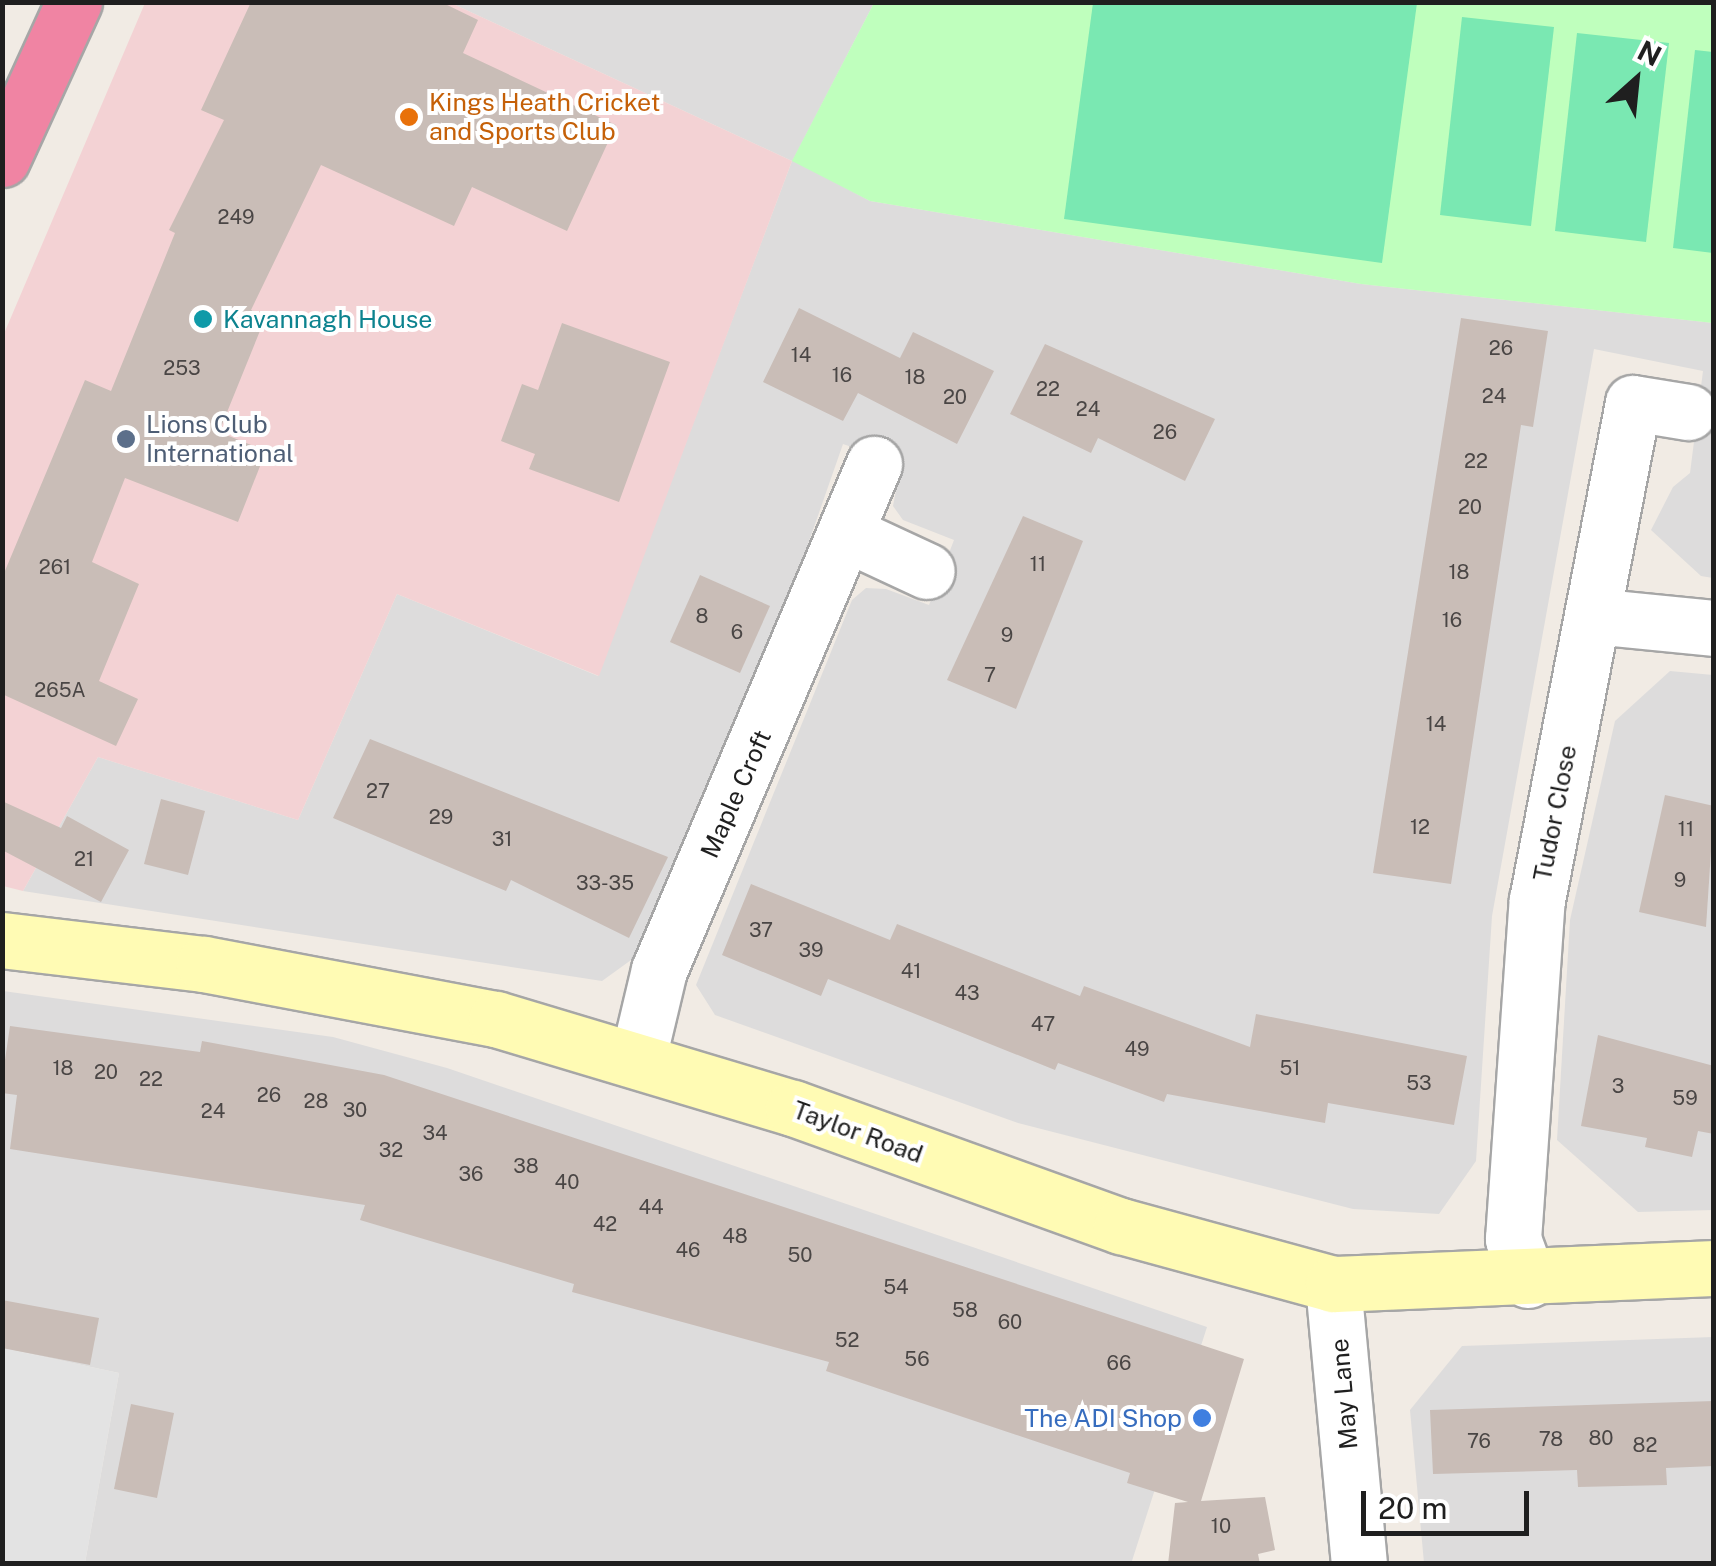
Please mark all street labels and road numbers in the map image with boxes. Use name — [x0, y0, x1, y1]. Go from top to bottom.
street label: Maple Croft — [694, 725, 778, 863]
street label: Tudor Close — [1527, 742, 1583, 884]
street label: Taylor Road — [789, 1095, 927, 1169]
street label: May Lane — [1324, 1337, 1364, 1451]

